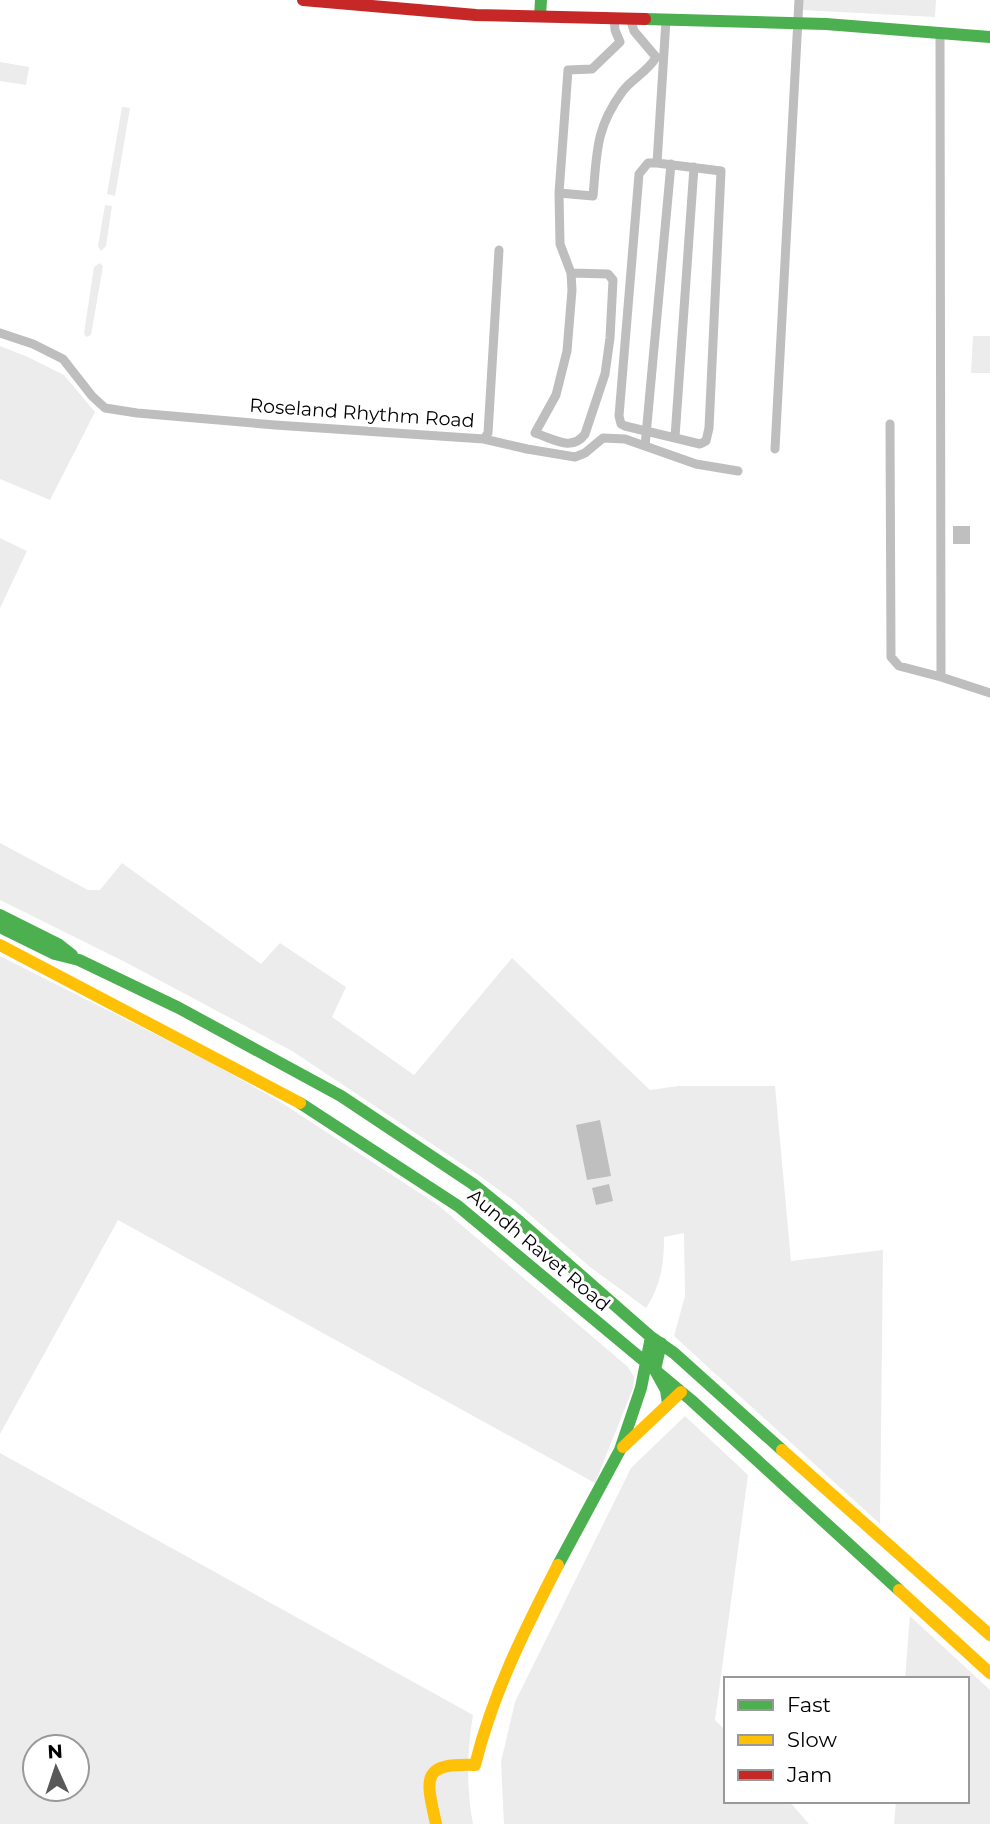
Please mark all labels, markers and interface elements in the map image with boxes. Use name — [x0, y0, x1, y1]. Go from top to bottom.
street label: Roseland Rhythm Road — [249, 394, 475, 432]
street label: Aundh Ravet Road — [463, 1184, 615, 1316]
legend — [724, 1677, 969, 1803]
text: Fast — [787, 1692, 831, 1717]
text: Slow — [787, 1727, 837, 1752]
north arrow — [21, 1733, 91, 1803]
text: N — [47, 1740, 63, 1763]
text: Jam — [786, 1762, 832, 1787]

